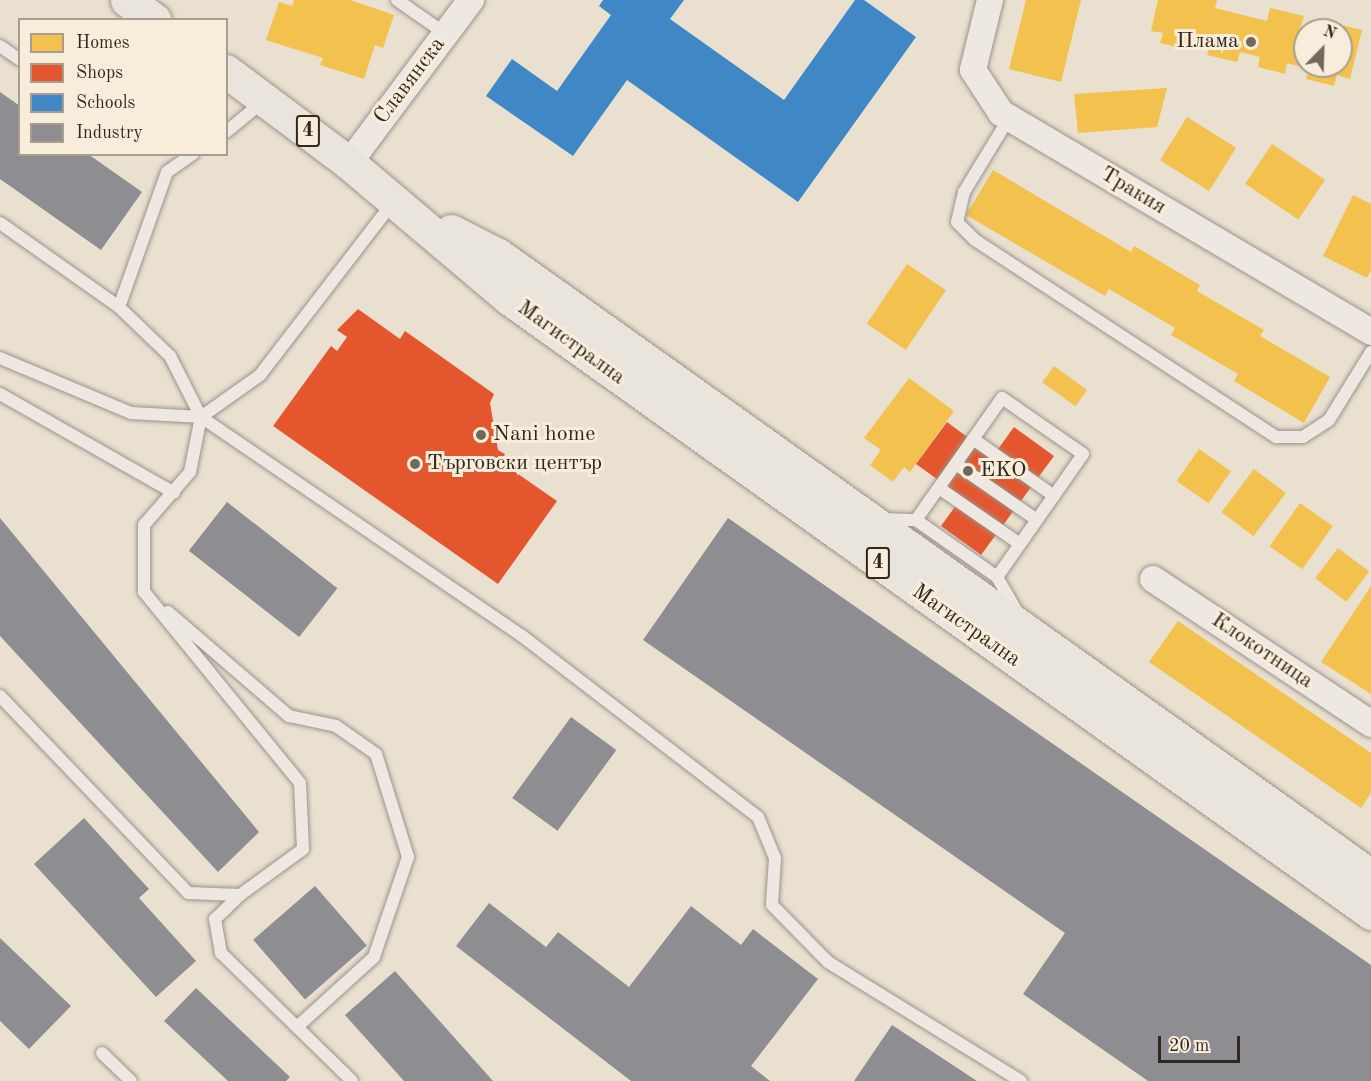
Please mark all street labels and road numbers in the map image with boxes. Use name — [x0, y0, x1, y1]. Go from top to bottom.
street label: Славянска — [369, 32, 451, 130]
road number: 4 — [294, 113, 322, 149]
street label: Тракия — [1095, 161, 1171, 221]
street label: Магистрална — [512, 295, 630, 391]
road number: 4 — [864, 545, 892, 581]
street label: Магистрална — [906, 579, 1026, 673]
street label: Клокотница — [1206, 607, 1318, 695]

